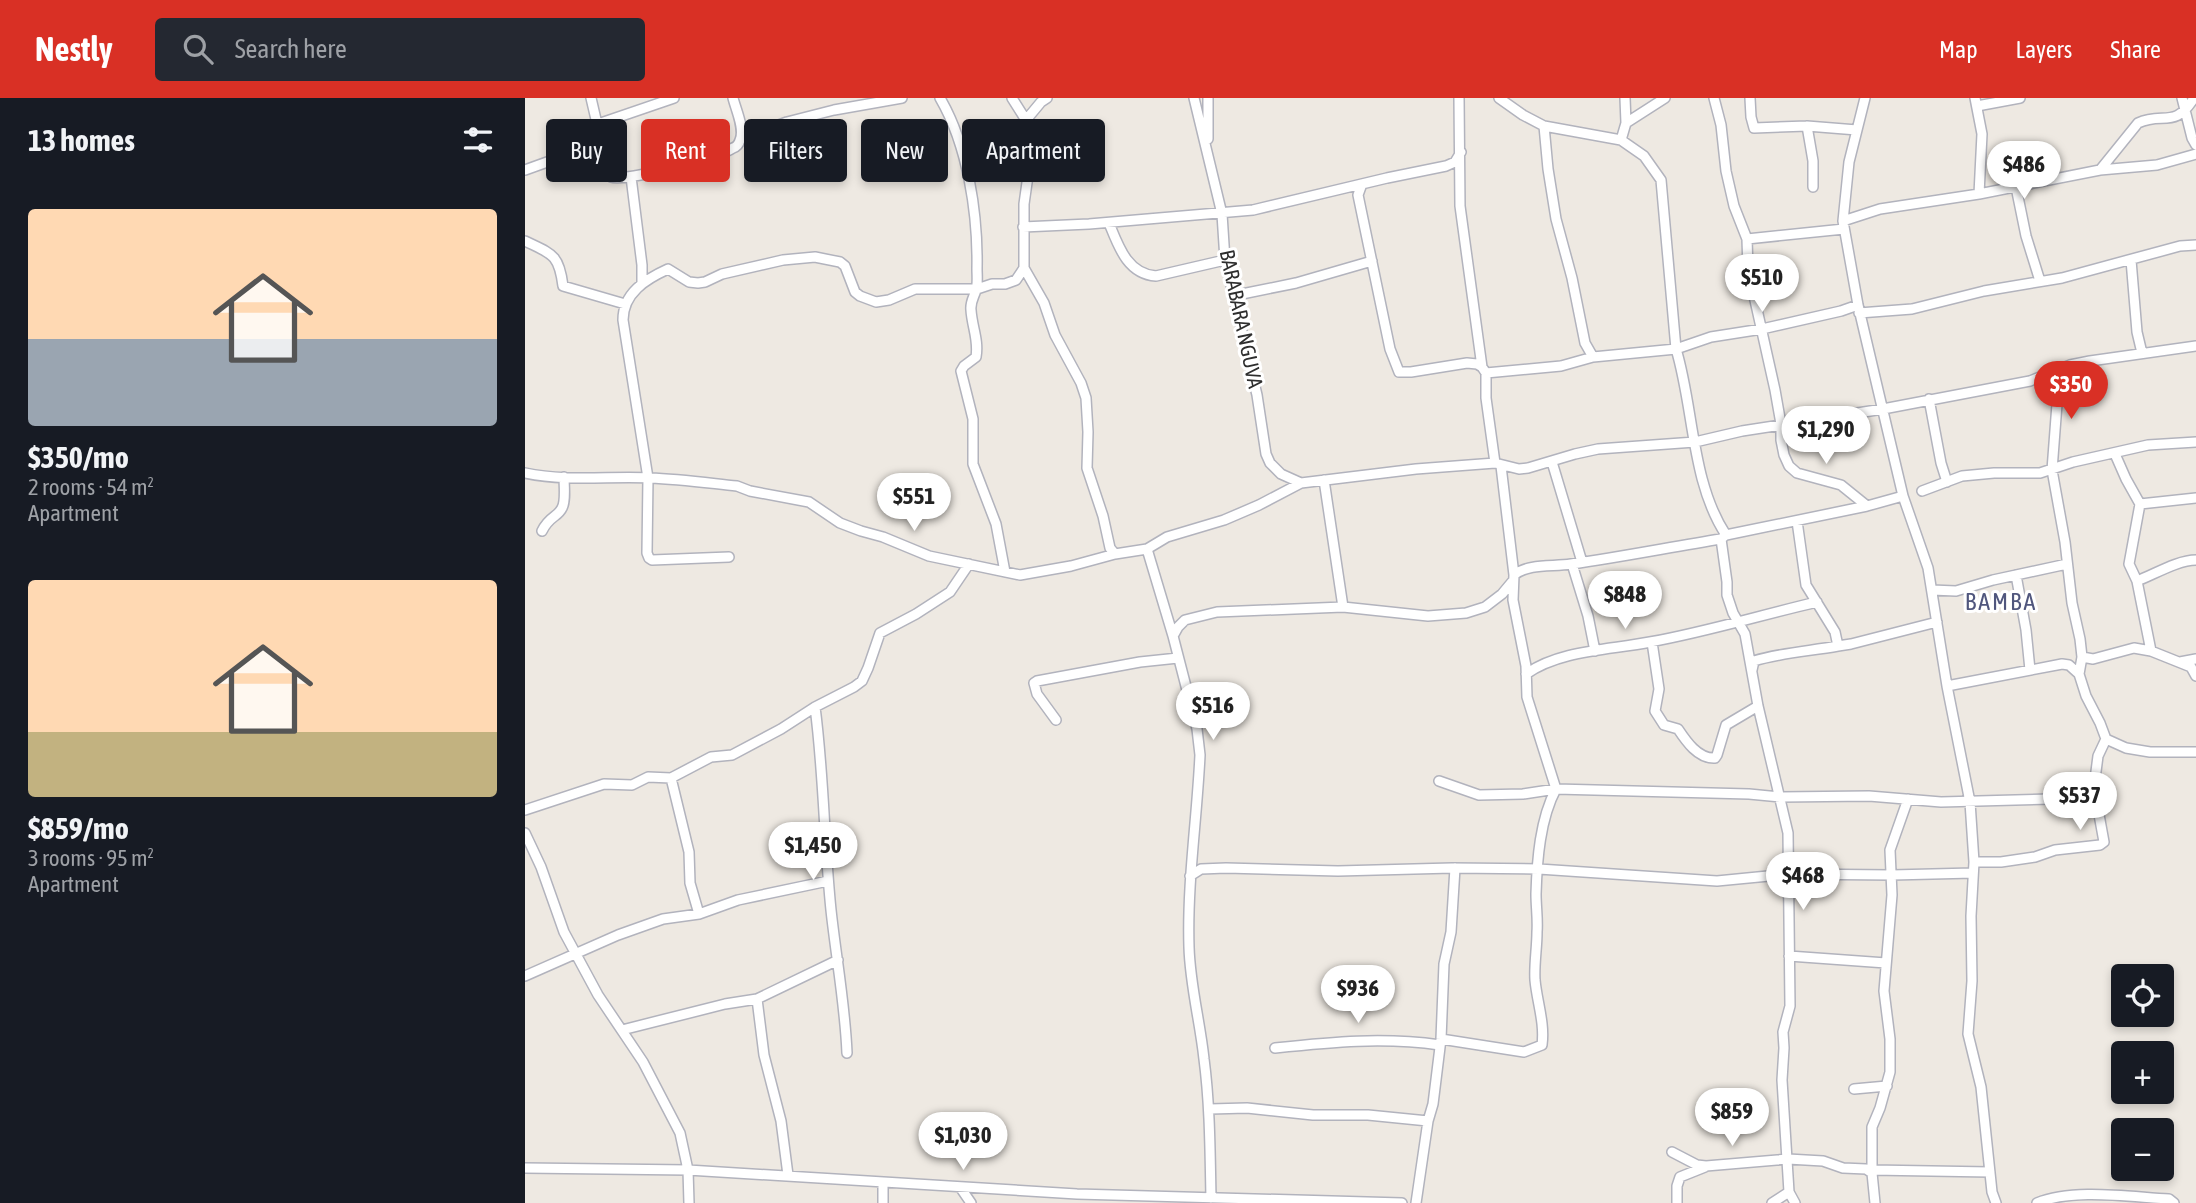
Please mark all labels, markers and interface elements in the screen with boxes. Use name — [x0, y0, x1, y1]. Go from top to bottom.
search box — [155, 18, 645, 81]
text: Nestly — [35, 30, 113, 68]
icon: search — [179, 30, 217, 68]
text: Search here — [235, 34, 347, 64]
text: Map — [1939, 36, 1978, 63]
text: Layers — [2016, 36, 2072, 63]
text: Share — [2110, 36, 2161, 63]
chip: Buy — [546, 119, 627, 182]
chip: Rent — [641, 119, 730, 182]
chip: Filters — [744, 119, 847, 182]
chip: New — [861, 119, 948, 182]
chip: Apartment — [962, 119, 1105, 182]
icon: filters — [459, 121, 497, 159]
text: 13 homes — [28, 123, 135, 157]
pin: $486 — [1983, 141, 2065, 201]
text: $486 — [2003, 151, 2045, 177]
street label: BARABARA NGUVA — [1216, 247, 1269, 391]
pin: $510 — [1721, 254, 1803, 314]
icon: home — [200, 255, 326, 381]
text: $510 — [1741, 264, 1783, 290]
pin: $350 — [2030, 362, 2112, 421]
text: $350 — [2050, 371, 2092, 397]
pin: $1,290 — [1769, 406, 1883, 466]
text: $1,290 — [1798, 416, 1855, 442]
text: $350/mo — [28, 440, 129, 474]
text: 2 rooms · 54 m² — [28, 474, 154, 500]
pin: $551 — [873, 474, 955, 533]
text: $551 — [893, 483, 935, 509]
text: Apartment — [28, 500, 119, 526]
pin: $848 — [1584, 572, 1666, 631]
text: $848 — [1604, 581, 1646, 607]
district label: BAMBA — [1965, 588, 2037, 615]
icon: home — [200, 626, 326, 752]
pin: $516 — [1172, 682, 1254, 742]
text: $516 — [1192, 692, 1234, 718]
pin: $537 — [2039, 772, 2121, 832]
text: $537 — [2059, 782, 2101, 808]
text: $859/mo — [28, 811, 129, 845]
pin: $1,450 — [756, 822, 870, 882]
text: $1,450 — [785, 832, 842, 858]
text: 3 rooms · 95 m² — [28, 845, 154, 871]
pin: $468 — [1762, 852, 1844, 912]
text: $468 — [1782, 862, 1824, 888]
text: Apartment — [28, 871, 119, 897]
map controls — [2111, 964, 2174, 1181]
button: locate — [2111, 964, 2174, 1027]
pin: $936 — [1317, 965, 1399, 1025]
text: $936 — [1337, 975, 1379, 1001]
button: + — [2111, 1041, 2174, 1104]
pin: $859 — [1691, 1088, 1773, 1148]
text: $859 — [1711, 1098, 1753, 1124]
pin: $1,030 — [906, 1112, 1020, 1172]
button: − — [2111, 1118, 2174, 1181]
text: $1,030 — [935, 1122, 992, 1148]

